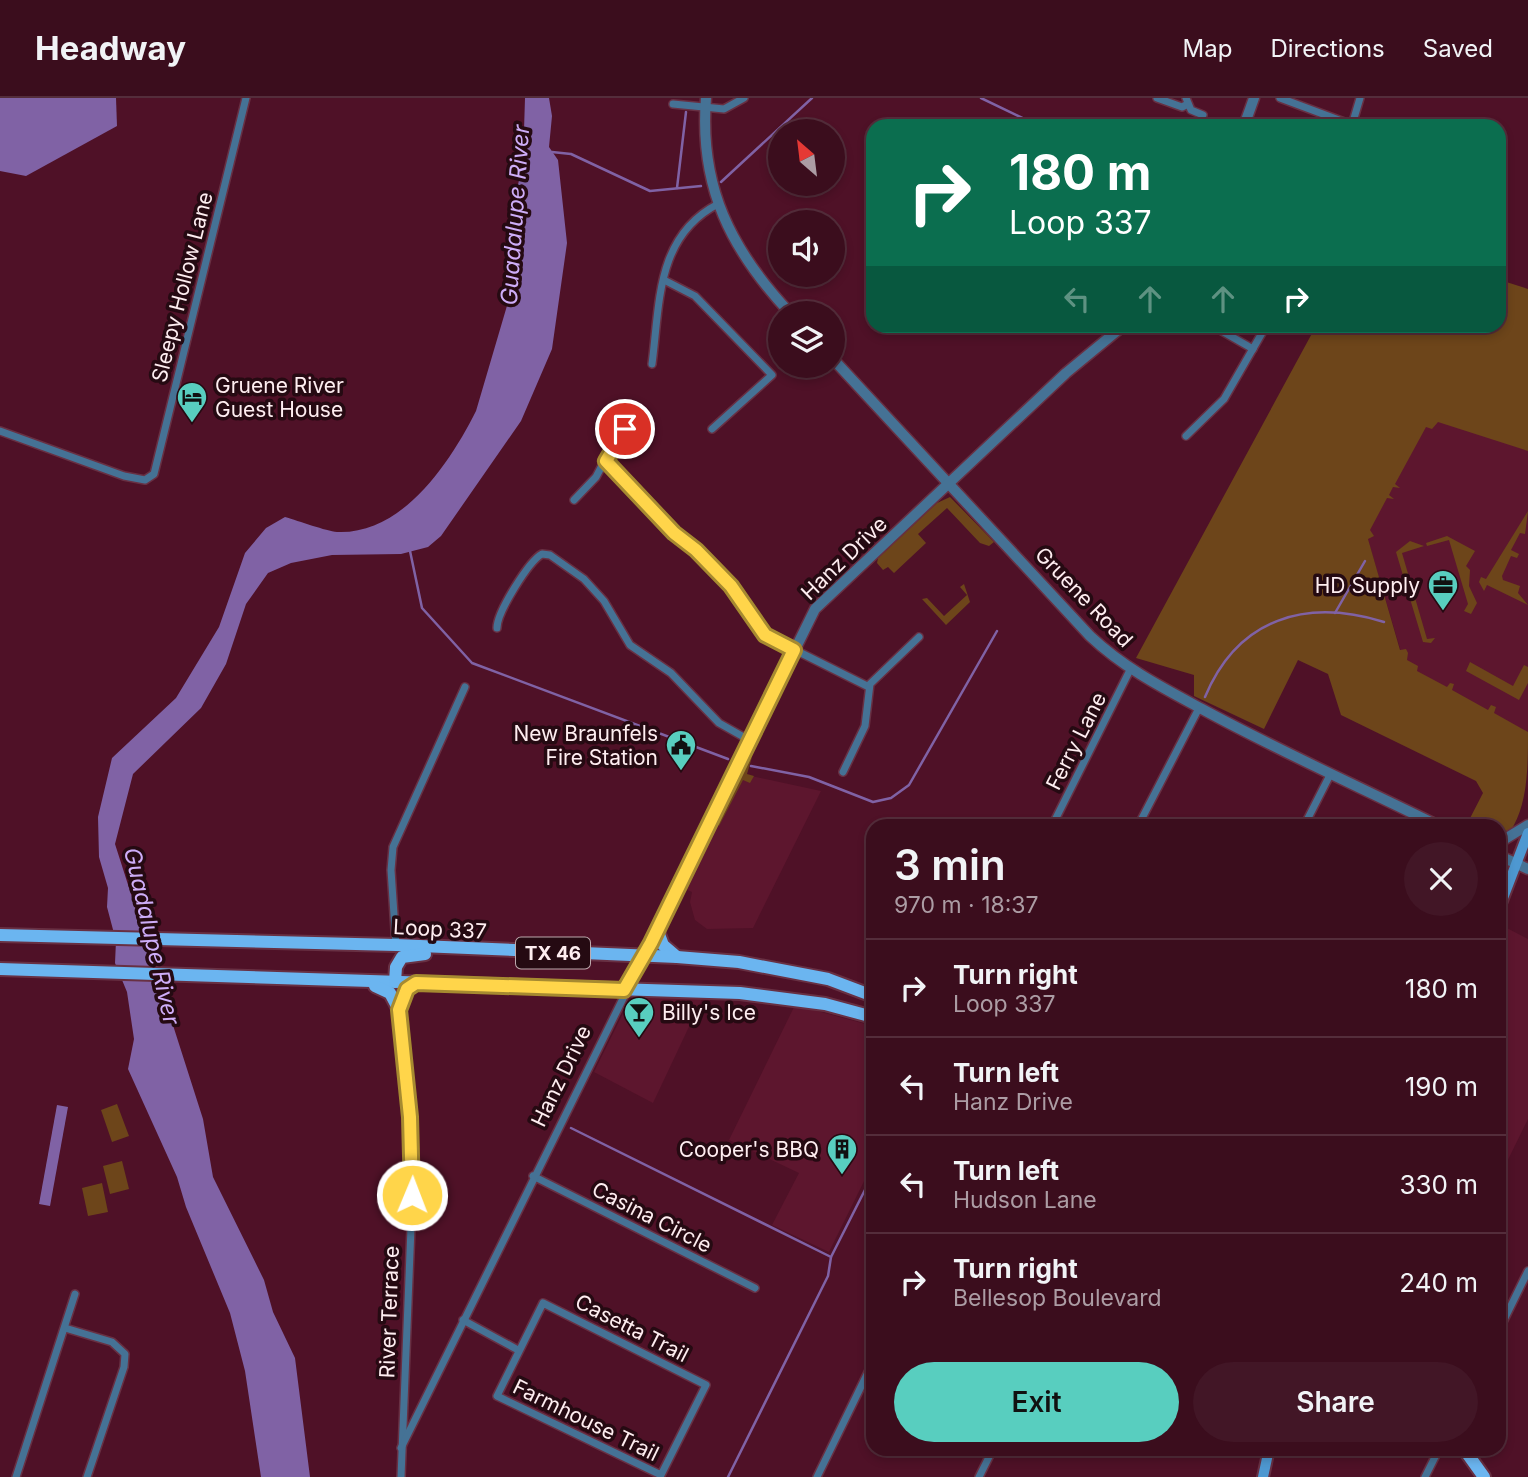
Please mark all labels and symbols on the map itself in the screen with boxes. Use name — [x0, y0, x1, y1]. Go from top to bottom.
north arrow — [768, 119, 845, 196]
water label: Guadalupe River — [495, 123, 535, 306]
street label: Sleepy Hollow Lane — [146, 189, 218, 385]
place label: Gruene River Guest House — [215, 373, 344, 422]
hotel icon: Gruene River Guest House — [175, 380, 209, 424]
pin — [595, 399, 655, 459]
street label: Hanz Drive — [796, 511, 892, 605]
street label: Gruene Road — [1030, 542, 1138, 652]
office icon: HD Supply — [1426, 568, 1460, 612]
place label: HD Supply — [1315, 573, 1420, 598]
street label: Ferry Lane — [1041, 688, 1111, 794]
place label: New Braunfels Fire Station — [513, 721, 658, 770]
public building icon: New Braunfels Fire Station — [664, 728, 698, 772]
water label: Guadalupe River — [118, 845, 186, 1029]
street label: Loop 337 — [393, 914, 487, 944]
road number: TX 46 — [516, 938, 590, 968]
bar icon: Billy's Ice — [622, 995, 656, 1039]
place label: Billy's Ice — [662, 1000, 756, 1025]
street label: Hanz Drive — [526, 1021, 596, 1131]
building icon: Cooper's BBQ — [825, 1132, 859, 1176]
place label: Cooper's BBQ — [679, 1137, 819, 1162]
position arrow — [375, 1158, 449, 1232]
street label: Casina Circle — [588, 1176, 716, 1258]
street label: River Terrace — [374, 1245, 404, 1379]
street label: Casetta Trail — [571, 1289, 693, 1367]
street label: Farmhouse Trail — [509, 1374, 663, 1466]

